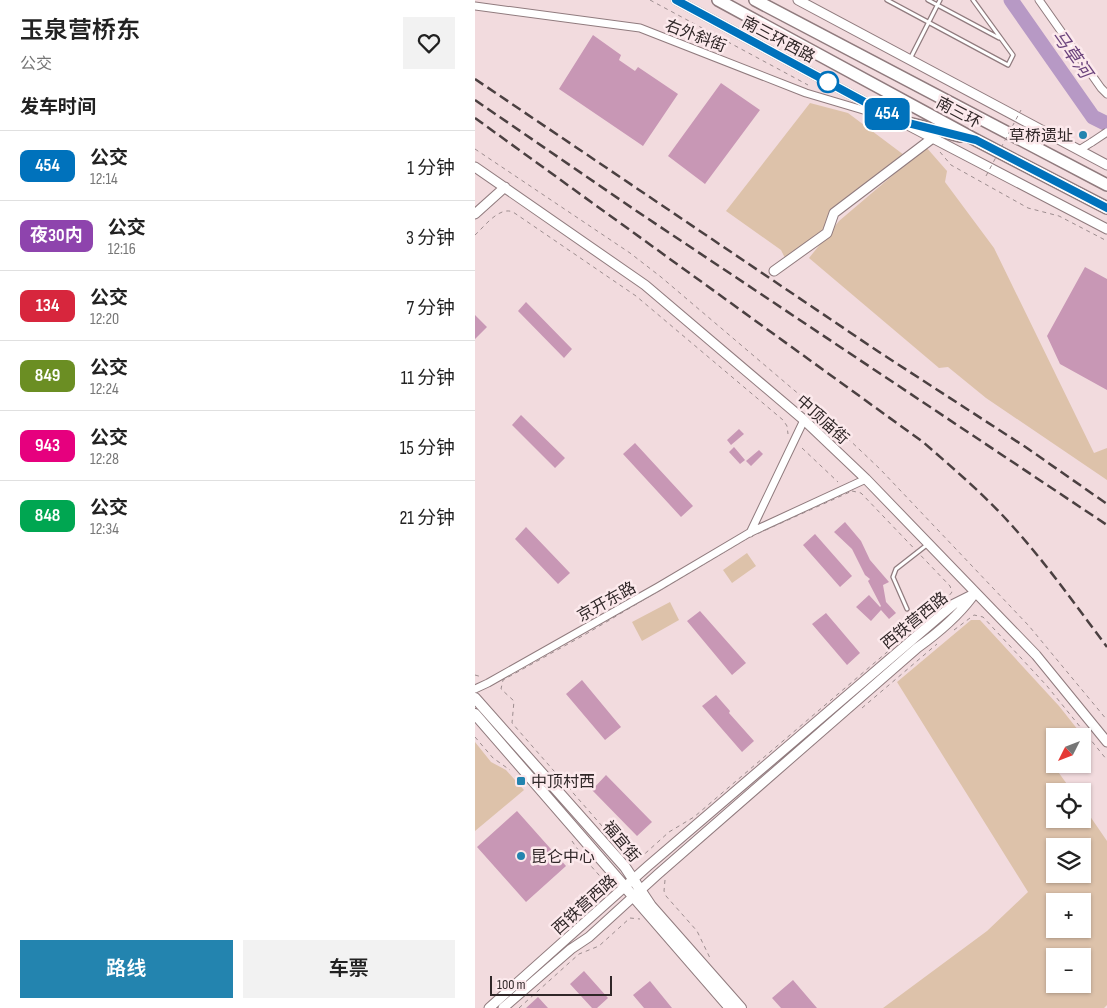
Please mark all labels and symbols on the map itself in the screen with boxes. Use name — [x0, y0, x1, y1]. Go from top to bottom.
street label: 南三环西路 — [739, 13, 818, 67]
street label: 右外斜街 — [662, 16, 729, 57]
water label: 马草河 — [1048, 26, 1097, 85]
unlabelled marker — [817, 71, 839, 93]
street label: 南三环 — [933, 94, 984, 133]
line badge: 454 — [858, 98, 916, 130]
place label: 草桥遗址 — [1009, 127, 1073, 146]
marker: 草桥遗址 — [1077, 129, 1089, 141]
street label: 中顶庙街 — [792, 392, 852, 449]
street label: 京开东路 — [574, 578, 639, 626]
street label: 西铁营西路 — [878, 589, 952, 654]
north arrow — [1046, 728, 1091, 772]
place label: 中顶村西 — [531, 773, 595, 792]
marker: 中顶村西 — [515, 775, 527, 787]
street label: 福宜街 — [598, 817, 644, 866]
place label: 昆仑中心 — [531, 848, 595, 867]
marker: 昆仑中心 — [515, 850, 527, 862]
street label: 西铁营西路 — [549, 871, 621, 939]
scale bar — [490, 973, 613, 996]

